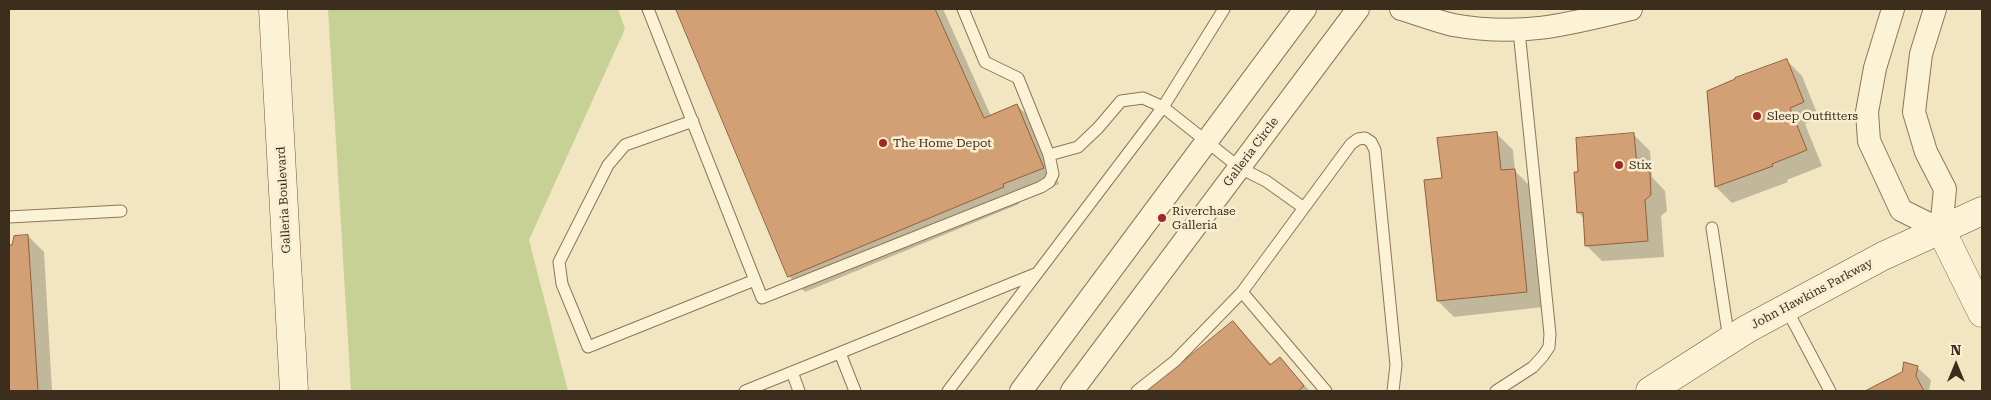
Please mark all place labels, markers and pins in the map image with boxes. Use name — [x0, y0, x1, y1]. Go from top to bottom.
place label: Sleep Outfitters — [1767, 109, 1858, 123]
marker: Sleep Outfitters — [1751, 110, 1763, 122]
place label: The Home Depot — [893, 136, 992, 150]
marker: The Home Depot — [877, 137, 889, 149]
place label: Stix — [1629, 158, 1652, 172]
marker: Stix — [1613, 159, 1625, 171]
place label: Riverchase Galleria — [1172, 204, 1235, 232]
marker: Riverchase Galleria — [1156, 212, 1168, 224]

